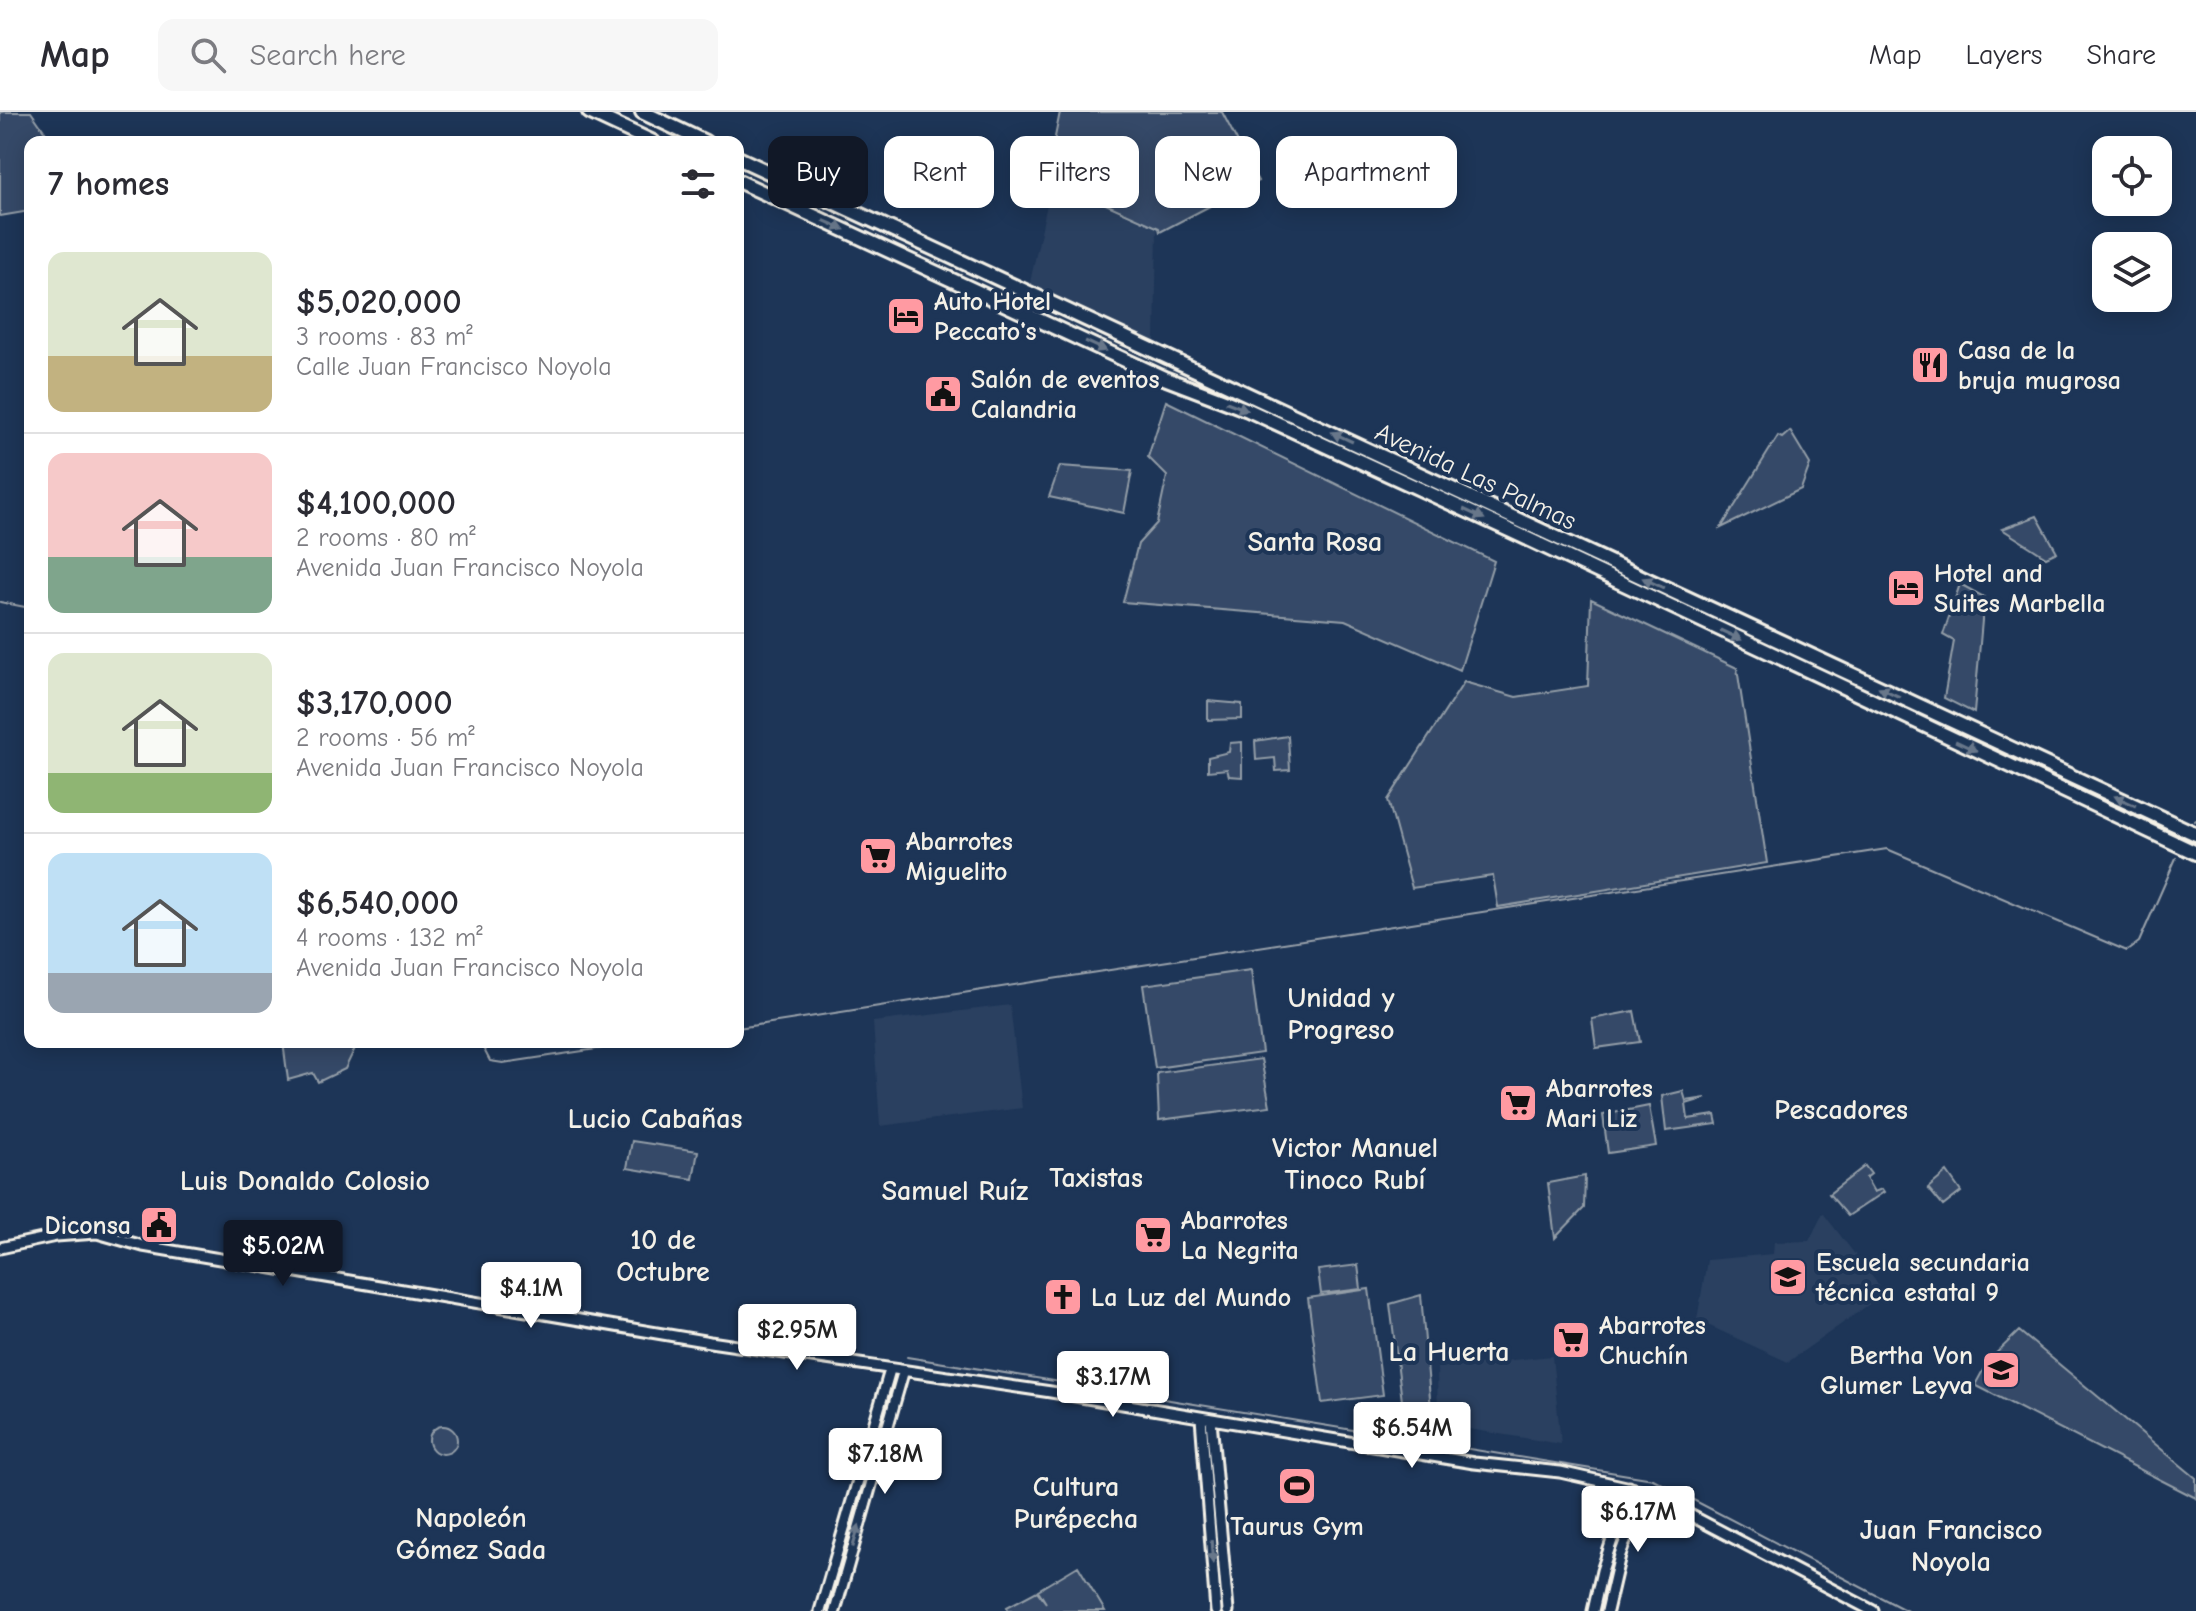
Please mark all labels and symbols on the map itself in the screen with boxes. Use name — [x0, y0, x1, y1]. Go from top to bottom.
one-way arrow — [823, 218, 846, 232]
place label: Auto Hotel Peccato's — [934, 287, 1051, 347]
hotel icon: Auto Hotel Peccato's — [885, 295, 927, 337]
place label: Casa de la bruja mugrosa — [1958, 336, 2121, 396]
one-way arrow — [1084, 339, 1107, 353]
restaurant icon: Casa de la bruja mugrosa — [1909, 344, 1951, 386]
place label: Salón de eventos Calandria — [971, 365, 1160, 425]
public building icon: Salón de eventos Calandria — [922, 373, 964, 415]
one-way arrow — [1225, 400, 1249, 413]
street label: Avenida Las Palmas — [1370, 417, 1581, 537]
one-way arrow — [1330, 430, 1353, 444]
one-way arrow — [1462, 507, 1486, 521]
district label: Santa Rosa — [1248, 526, 1382, 558]
place label: Hotel and Suites Marbella — [1934, 559, 2106, 619]
hotel icon: Hotel and Suites Marbella — [1885, 567, 1927, 609]
one-way arrow — [1642, 576, 1665, 590]
one-way arrow — [1719, 629, 1743, 642]
one-way arrow — [1878, 685, 1901, 699]
one-way arrow — [1955, 739, 1978, 752]
one-way arrow — [2114, 794, 2137, 808]
place label: Abarrotes Miguelito — [906, 827, 1013, 887]
supermarket icon: Abarrotes Miguelito — [857, 835, 899, 877]
district label: Unidad y Progreso — [1288, 982, 1395, 1046]
place label: Abarrotes Mari Liz — [1546, 1074, 1653, 1134]
supermarket icon: Abarrotes Mari Liz — [1497, 1082, 1539, 1124]
district label: Pescadores — [1774, 1094, 1908, 1126]
district label: Lucio Cabañas — [568, 1103, 742, 1135]
district label: Victor Manuel Tinoco Rubí — [1272, 1132, 1438, 1196]
district label: Taxistas — [1049, 1162, 1143, 1194]
district label: Luis Donaldo Colosio — [180, 1165, 430, 1197]
district label: Samuel Ruíz — [882, 1175, 1028, 1207]
public building icon: Diconsa — [138, 1204, 180, 1246]
place label: Abarrotes La Negrita — [1181, 1206, 1299, 1266]
place label: Diconsa — [44, 1211, 131, 1241]
supermarket icon: Abarrotes La Negrita — [1132, 1214, 1174, 1256]
pin: $5.02M — [218, 1220, 348, 1288]
district label: 10 de Octubre — [616, 1224, 710, 1288]
place label: Escuela secundaria técnica estatal 9 — [1815, 1248, 2030, 1308]
school or university icon: Escuela secundaria técnica estatal 9 — [1767, 1256, 1809, 1298]
pin: $4.1M — [475, 1262, 587, 1330]
church icon: La Luz del Mundo — [1042, 1276, 1084, 1318]
place label: La Luz del Mundo — [1091, 1283, 1291, 1313]
pin: $2.95M — [732, 1304, 862, 1372]
place label: Abarrotes Chuchín — [1599, 1311, 1706, 1371]
supermarket icon: Abarrotes Chuchín — [1550, 1319, 1592, 1361]
district label: La Huerta — [1389, 1336, 1509, 1368]
place label: Bertha Von Glumer Leyva — [1820, 1341, 1973, 1401]
school or university icon: Bertha Von Glumer Leyva — [1980, 1349, 2022, 1391]
pin: $3.17M — [1048, 1351, 1178, 1419]
pin: $6.54M — [1347, 1402, 1477, 1470]
pin: $7.18M — [820, 1428, 950, 1496]
sports icon: Taurus Gym — [1276, 1465, 1318, 1507]
district label: Cultura Purépecha — [1014, 1471, 1138, 1535]
pin: $6.17M — [1573, 1486, 1703, 1554]
district label: Napoleón Gómez Sada — [396, 1502, 546, 1566]
place label: Taurus Gym — [1230, 1512, 1364, 1542]
district label: Juan Francisco Noyola — [1860, 1514, 2042, 1578]
one-way arrow — [851, 1524, 863, 1549]
one-way arrow — [1206, 1540, 1219, 1565]

